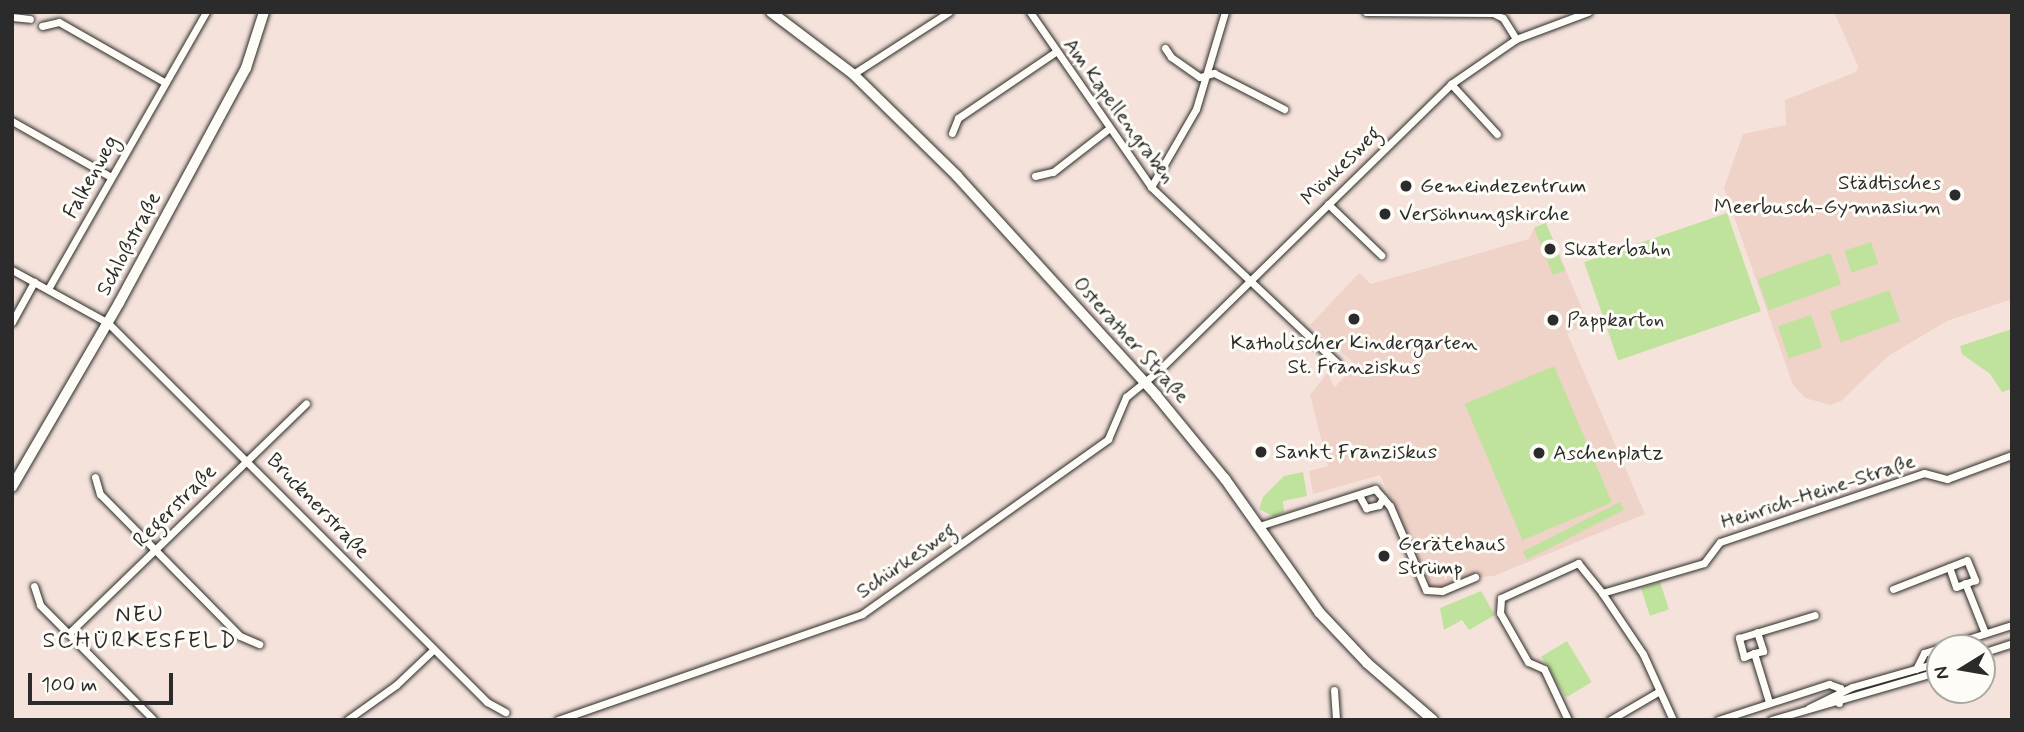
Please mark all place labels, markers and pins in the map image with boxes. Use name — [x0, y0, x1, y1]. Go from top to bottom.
place label: Städtisches Meerbusch-Gymnasium — [1714, 170, 1941, 220]
place label: Gemeindezentrum — [1420, 173, 1586, 199]
marker: Gemeindezentrum — [1398, 178, 1414, 194]
marker: Städtisches Meerbusch-Gymnasium — [1947, 187, 1963, 203]
place label: Versöhnungskirche — [1399, 201, 1570, 227]
marker: Versöhnungskirche — [1377, 206, 1393, 222]
place label: Skaterbahn — [1564, 236, 1671, 262]
marker: Skaterbahn — [1542, 241, 1558, 257]
place label: Pappkarton — [1567, 307, 1664, 333]
marker: Katholischer Kindergarten St. Franziskus — [1346, 311, 1362, 327]
marker: Pappkarton — [1545, 312, 1561, 328]
place label: Katholischer Kindergarten St. Franziskus — [1231, 330, 1477, 380]
place label: Sankt Franziskus — [1275, 439, 1441, 465]
place label: Aschenplatz — [1553, 440, 1664, 466]
marker: Sankt Franziskus — [1253, 444, 1269, 460]
marker: Aschenplatz — [1531, 445, 1547, 461]
place label: Gerätehaus Strümp — [1398, 531, 1505, 581]
marker: Gerätehaus Strümp — [1376, 548, 1392, 564]

